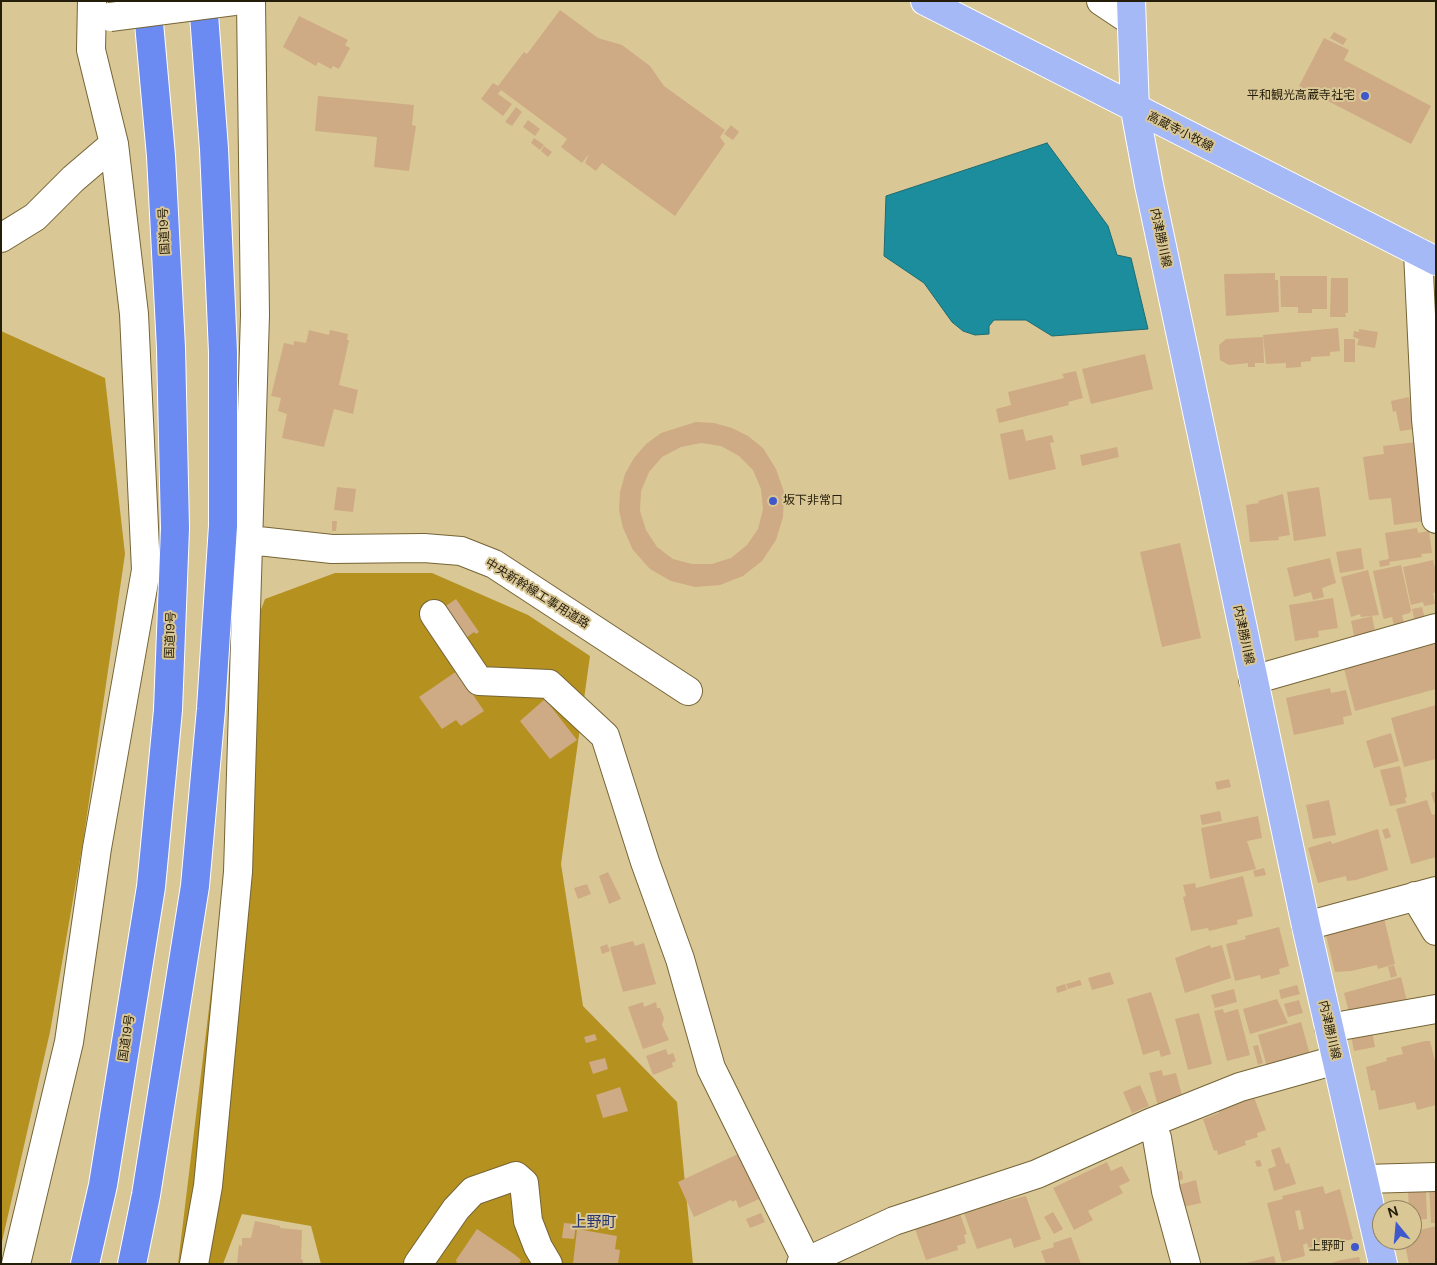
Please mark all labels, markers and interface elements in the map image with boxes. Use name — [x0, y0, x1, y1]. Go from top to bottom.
place label: 平和観光高蔵寺社宅 — [1247, 89, 1355, 103]
marker: 平和観光高蔵寺社宅 — [1359, 90, 1371, 102]
street label: 高蔵寺小牧線 — [1145, 109, 1215, 155]
street label: 国道19号 — [157, 207, 173, 255]
street label: 内津勝川線 — [1147, 207, 1173, 269]
place label: 坂下非常口 — [783, 494, 843, 508]
marker: 坂下非常口 — [767, 495, 779, 507]
street label: 中央新幹線工事用道路 — [482, 556, 592, 632]
street label: 内津勝川線 — [1230, 604, 1256, 666]
street label: 国道19号 — [163, 611, 179, 659]
street label: 内津勝川線 — [1315, 999, 1343, 1061]
street label: 国道19号 — [116, 1014, 138, 1062]
north arrow — [1372, 1200, 1422, 1250]
text: N — [1385, 1202, 1400, 1222]
district label: 上野町 — [572, 1214, 616, 1232]
place label: 上野町 — [1309, 1240, 1345, 1254]
marker: 上野町 — [1349, 1241, 1361, 1253]

